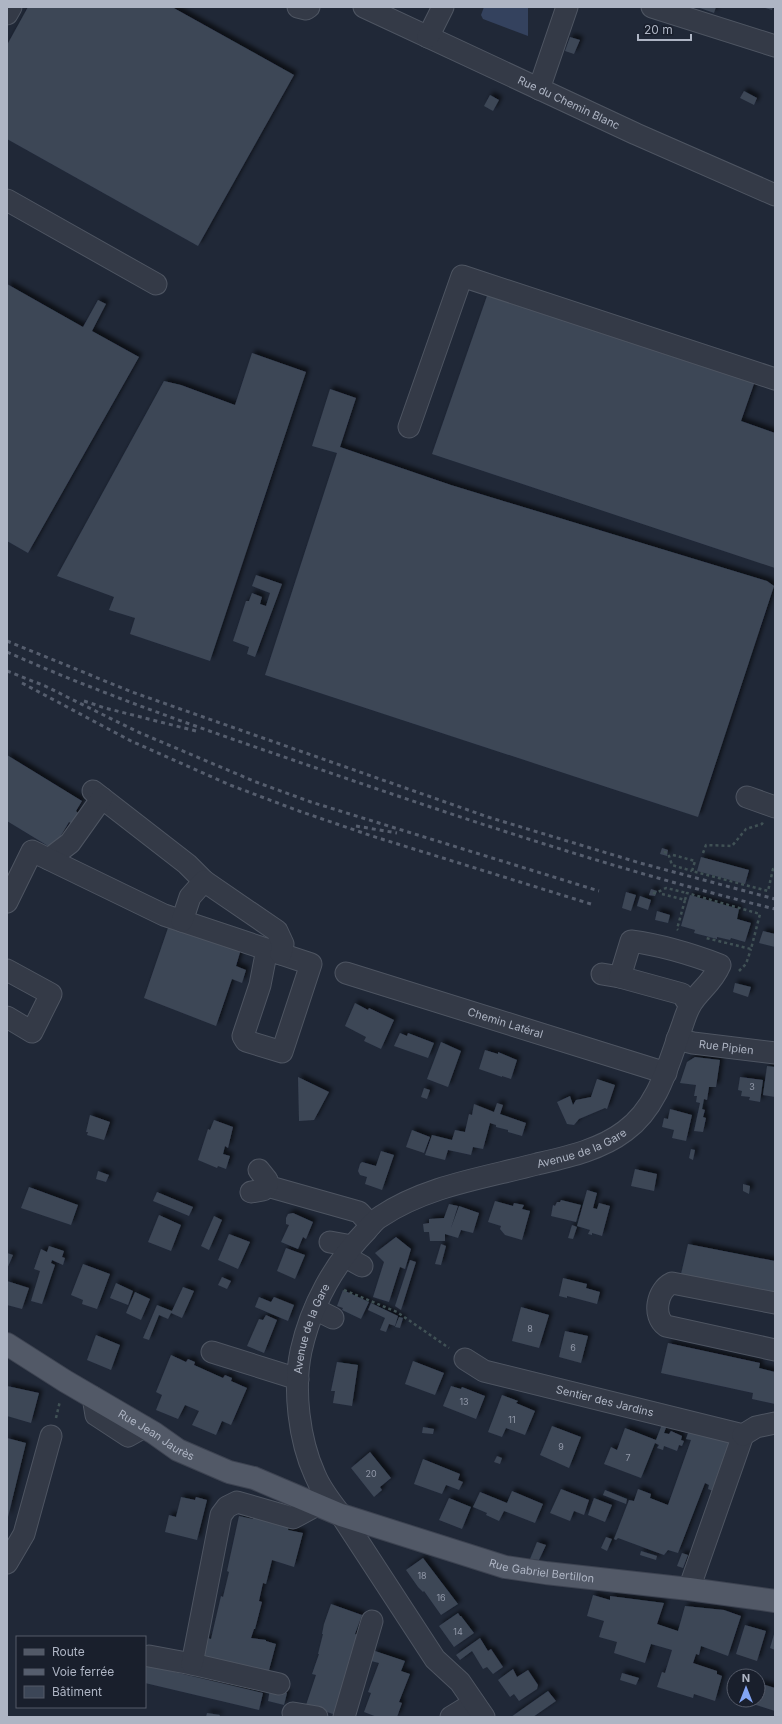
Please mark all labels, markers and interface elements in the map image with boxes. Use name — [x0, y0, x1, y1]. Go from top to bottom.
scale bar — [638, 16, 691, 42]
text: 20 m — [644, 22, 673, 37]
street label: Rue du Chemin Blanc — [515, 73, 622, 132]
street label: Chemin Latéral — [466, 1004, 545, 1041]
street label: Rue Pipien — [698, 1037, 754, 1057]
house number: 3 — [749, 1081, 755, 1092]
street label: Avenue de la Gare — [535, 1125, 629, 1171]
street label: Avenue de la Gare — [291, 1281, 333, 1375]
house number: 8 — [527, 1323, 533, 1334]
house number: 6 — [570, 1342, 576, 1353]
street label: Sentier des Jardins — [555, 1382, 655, 1420]
house number: 13 — [459, 1396, 469, 1407]
street label: Rue Jean Jaurès — [116, 1407, 197, 1463]
house number: 11 — [508, 1414, 516, 1425]
house number: 9 — [558, 1441, 564, 1452]
house number: 7 — [625, 1452, 631, 1463]
house number: 20 — [365, 1468, 377, 1479]
street label: Rue Gabriel Bertillon — [487, 1555, 595, 1585]
house number: 18 — [417, 1570, 427, 1581]
house number: 16 — [436, 1592, 446, 1603]
house number: 14 — [453, 1626, 463, 1637]
legend — [16, 1636, 146, 1708]
text: Route — [52, 1644, 85, 1659]
text: Voie ferrée — [52, 1664, 114, 1679]
north arrow — [726, 1668, 766, 1708]
text: N — [742, 1671, 750, 1685]
text: Bâtiment — [52, 1684, 102, 1699]

